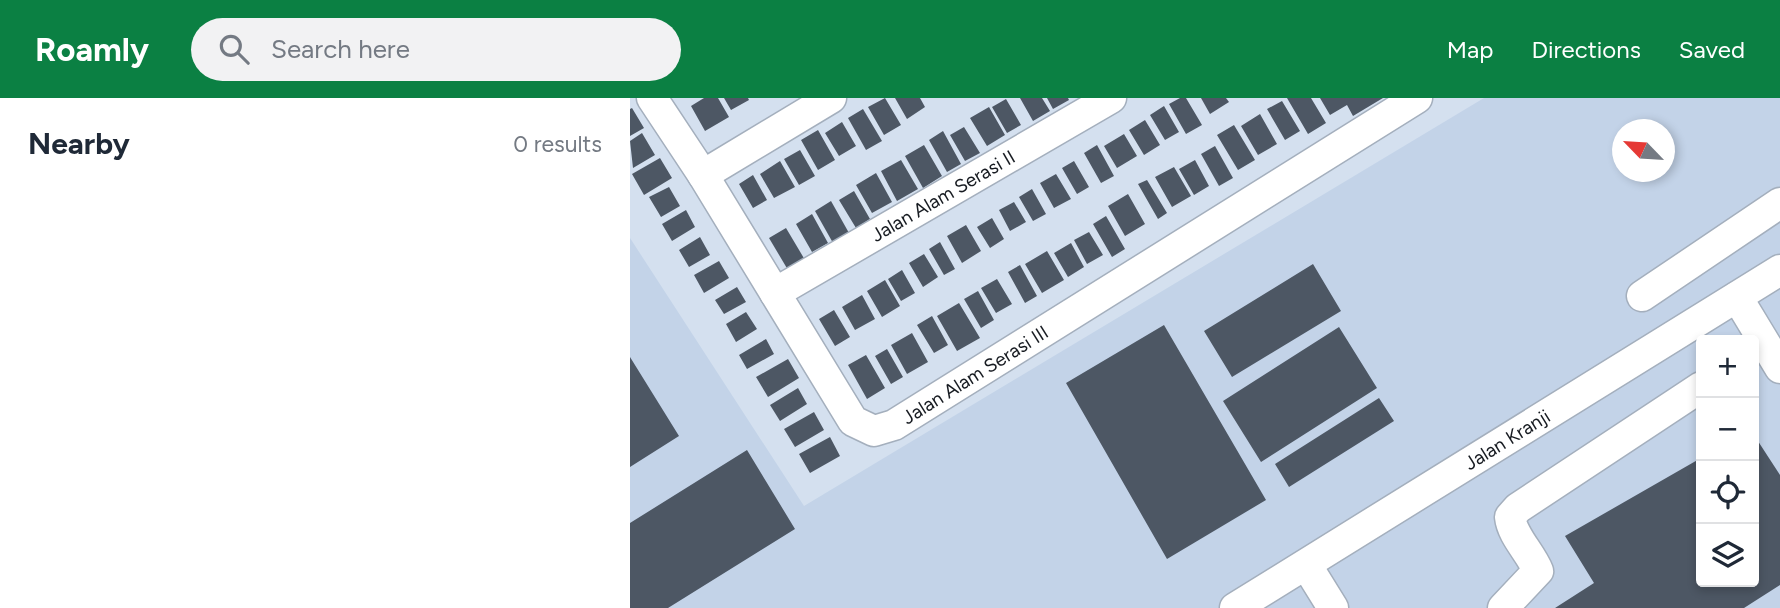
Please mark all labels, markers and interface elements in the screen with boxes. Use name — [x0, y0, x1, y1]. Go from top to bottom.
search box — [191, 18, 681, 81]
text: Roamly — [35, 30, 149, 69]
icon: search — [215, 30, 253, 68]
text: Search here — [271, 33, 410, 65]
text: Map — [1447, 35, 1493, 64]
text: Directions — [1531, 35, 1641, 64]
text: Saved — [1679, 35, 1745, 64]
north arrow — [1612, 119, 1675, 182]
text: Nearby — [28, 125, 130, 162]
text: 0 results — [513, 130, 602, 158]
street label: Jalan Alam Serasi II — [867, 145, 1019, 247]
street label: Jalan Alam Serasi III — [898, 321, 1052, 429]
map controls — [1696, 335, 1759, 587]
button: + — [1696, 335, 1759, 398]
button: − — [1696, 398, 1759, 461]
street label: Jalan Kranji — [1460, 405, 1554, 475]
button: locate — [1696, 461, 1759, 524]
button: layers — [1696, 524, 1759, 587]

